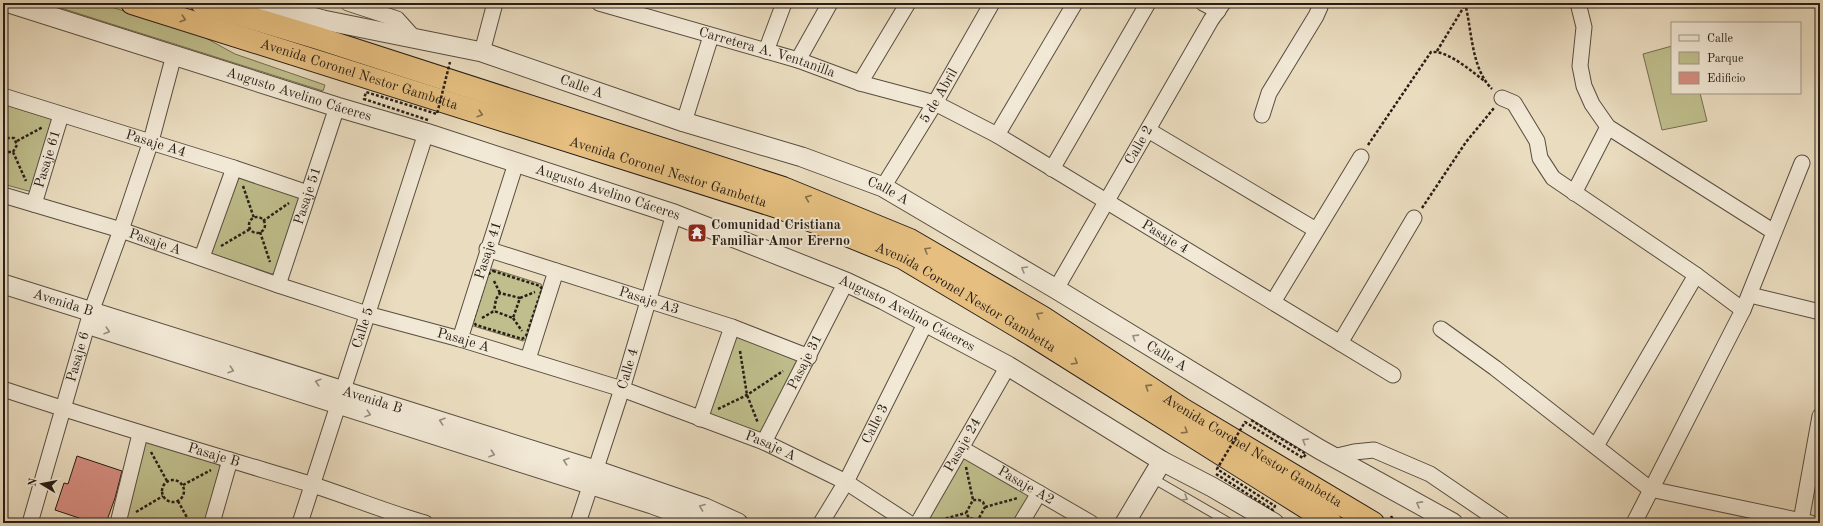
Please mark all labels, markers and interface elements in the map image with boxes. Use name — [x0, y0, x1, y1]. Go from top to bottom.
one-way arrow — [179, 14, 186, 23]
legend — [1671, 22, 1801, 94]
street label: Carretera A. Ventanilla — [697, 25, 837, 80]
text: Calle — [1707, 33, 1733, 45]
street label: Avenida Coronel Nestor Gambetta — [258, 37, 460, 112]
text: Parque — [1707, 53, 1744, 65]
street label: Augusto Avelino Cáceres — [225, 65, 373, 124]
street label: 5 de Abril — [917, 66, 960, 126]
street label: Calle A — [558, 73, 605, 101]
text: Edificio — [1707, 73, 1746, 85]
one-way arrow — [476, 109, 483, 118]
street label: Calle 2 — [1122, 123, 1156, 167]
street label: Pasaje 61 — [32, 128, 63, 190]
street label: Pasaje A4 — [124, 128, 188, 160]
street label: Avenida Coronel Nestor Gambetta — [567, 134, 769, 210]
street label: Augusto Avelino Cáceres — [534, 162, 682, 223]
street label: Pasaje 51 — [292, 165, 324, 226]
street label: Calle A — [865, 175, 912, 208]
one-way arrow — [804, 195, 811, 203]
street label: Pasaje 4 — [1139, 217, 1191, 256]
place label: Comunidad Cristiana Familiar Amor Ererno — [711, 218, 850, 248]
street label: Pasaje 41 — [472, 220, 504, 281]
temple icon: Comunidad Cristiana Familiar Amor Ererno — [686, 222, 708, 244]
street label: Pasaje A — [127, 226, 183, 258]
street label: Avenida Coronel Nestor Gambetta — [873, 240, 1058, 355]
one-way arrow — [924, 248, 931, 255]
one-way arrow — [1021, 267, 1028, 274]
street label: Augusto Avelino Cáceres — [837, 273, 977, 354]
street label: Pasaje A3 — [617, 284, 681, 317]
street label: Avenida B — [31, 287, 95, 319]
street label: Calle 5 — [350, 306, 376, 350]
one-way arrow — [1036, 313, 1043, 320]
one-way arrow — [103, 326, 110, 335]
street label: Pasaje A — [435, 326, 492, 355]
street label: Pasaje 6 — [64, 330, 92, 384]
street label: Pasaje 31 — [785, 332, 825, 392]
one-way arrow — [1132, 334, 1139, 341]
street label: Calle A — [1144, 339, 1190, 374]
street label: Calle 4 — [615, 347, 641, 391]
one-way arrow — [1071, 357, 1078, 365]
one-way arrow — [227, 365, 234, 374]
one-way arrow — [315, 378, 322, 387]
street label: Avenida B — [340, 384, 404, 416]
one-way arrow — [1145, 384, 1152, 392]
street label: Avenida Coronel Nestor Gambetta — [1160, 391, 1344, 510]
street label: Calle 3 — [859, 402, 891, 446]
one-way arrow — [364, 409, 371, 418]
street label: Pasaje 24 — [942, 415, 984, 474]
one-way arrow — [439, 418, 446, 426]
one-way arrow — [1181, 427, 1188, 434]
street label: Pasaje A — [743, 429, 799, 464]
one-way arrow — [1303, 439, 1310, 446]
street label: Pasaje B — [186, 441, 241, 469]
one-way arrow — [488, 449, 495, 458]
one-way arrow — [563, 457, 570, 466]
north arrow — [22, 464, 62, 504]
street label: Pasaje A2 — [995, 464, 1057, 507]
text: N — [27, 477, 40, 488]
one-way arrow — [1181, 493, 1188, 500]
one-way arrow — [1416, 502, 1423, 509]
one-way arrow — [699, 504, 706, 512]

